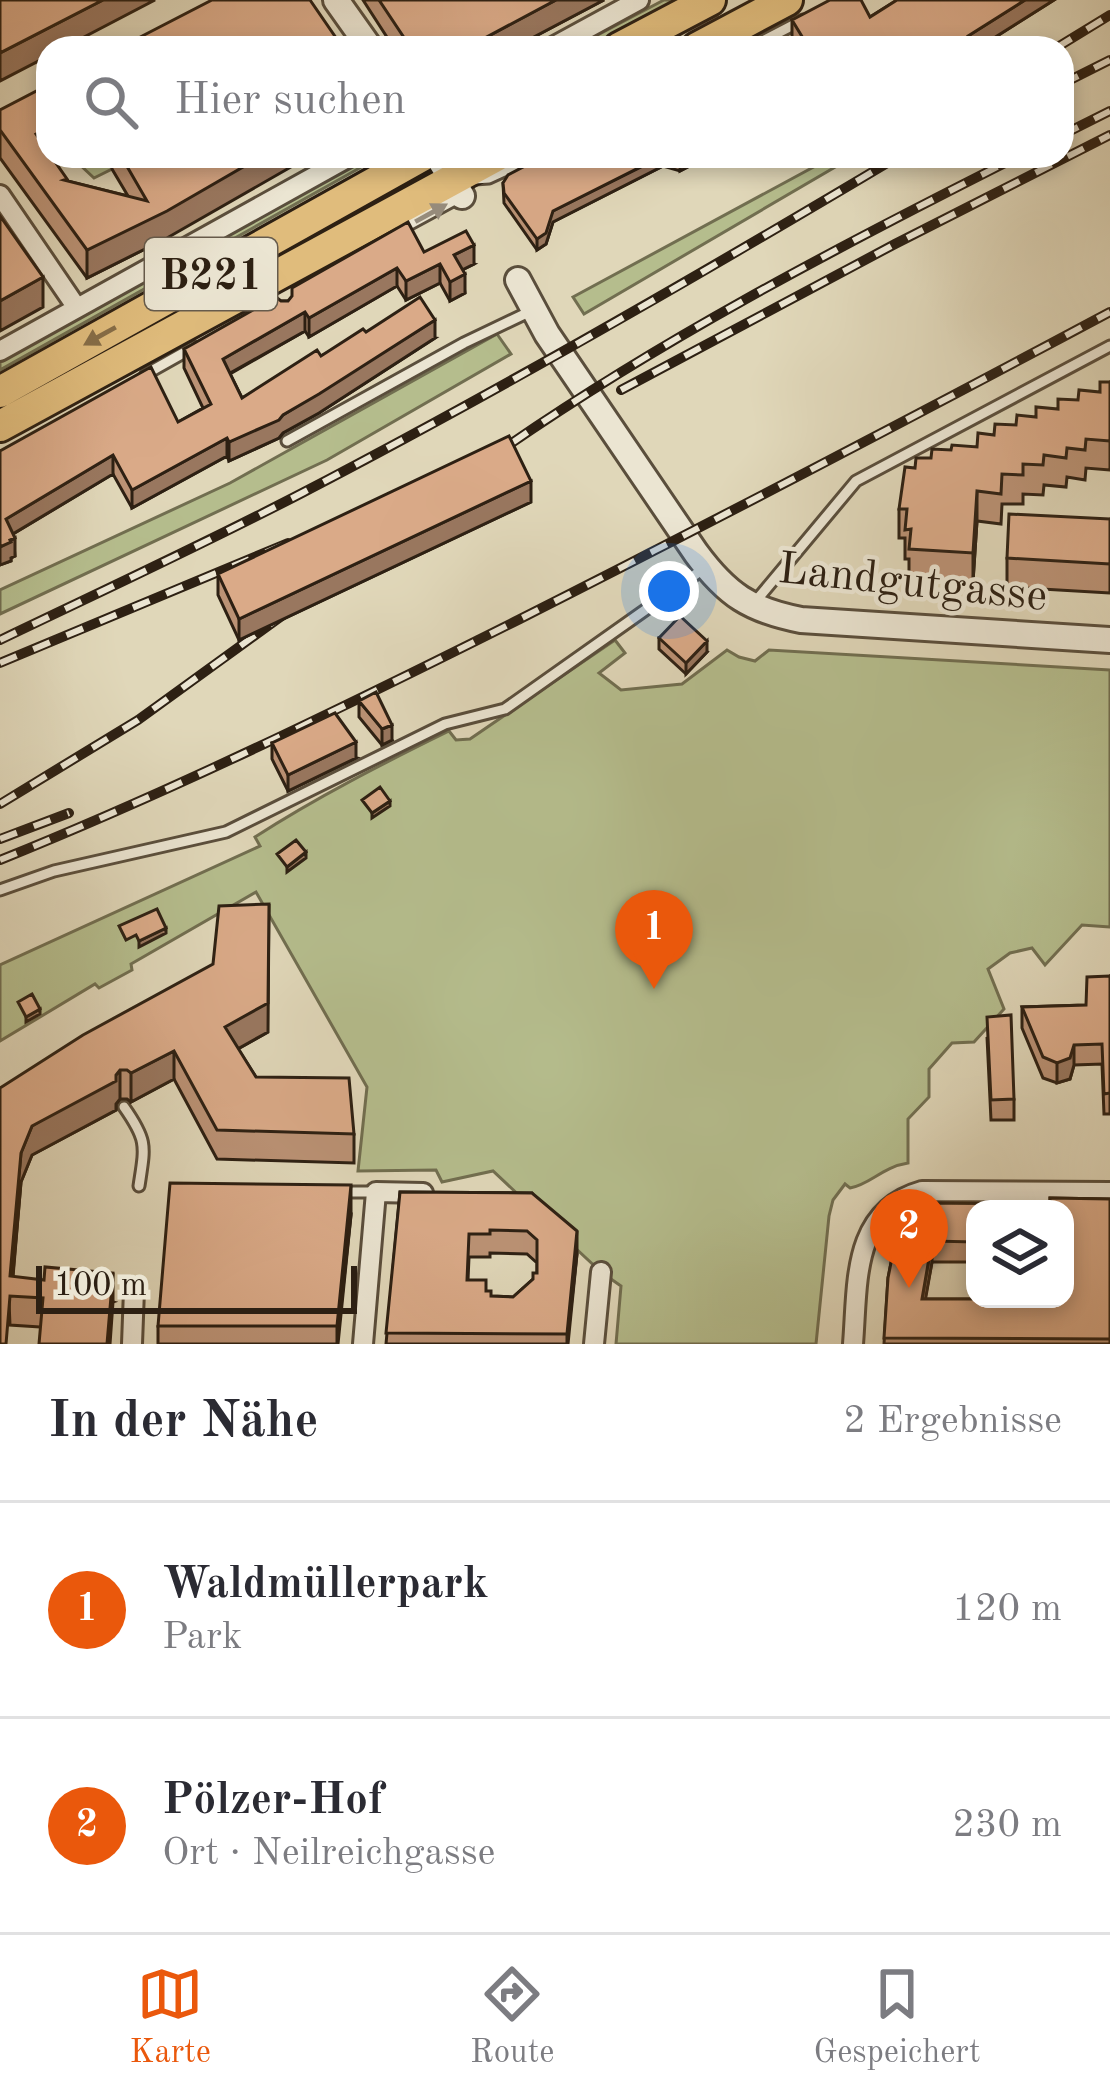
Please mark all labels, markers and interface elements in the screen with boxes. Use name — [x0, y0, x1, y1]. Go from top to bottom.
search box — [36, 36, 1074, 168]
icon: search — [78, 69, 144, 135]
text: Hier suchen — [174, 79, 406, 124]
one-way arrow — [413, 203, 448, 224]
road number: B221 — [145, 238, 277, 310]
one-way arrow — [83, 325, 117, 346]
street label: Landgutgasse — [776, 548, 1049, 621]
your location — [639, 561, 699, 621]
pin: 1 — [615, 890, 693, 989]
pin: 2 — [870, 1189, 948, 1288]
map controls — [966, 1200, 1074, 1308]
button: layers — [966, 1200, 1074, 1308]
scale bar — [36, 1260, 357, 1313]
text: 100 m — [54, 1270, 147, 1303]
text: In der Nähe — [48, 1397, 319, 1448]
text: 2 Ergebnisse — [843, 1402, 1062, 1441]
text: Waldmüllerpark — [162, 1563, 488, 1608]
text: 1 — [76, 1590, 98, 1629]
text: 120 m — [952, 1590, 1062, 1629]
text: Park — [162, 1618, 242, 1657]
text: Pölzer-Hof — [162, 1779, 384, 1824]
text: 2 — [76, 1806, 98, 1845]
text: 230 m — [952, 1806, 1062, 1845]
text: Ort · Neilreichgasse — [162, 1834, 496, 1873]
tab: Karte — [130, 1961, 211, 2074]
tab: Route — [470, 1961, 554, 2074]
tab: Gespeichert — [813, 1961, 980, 2074]

